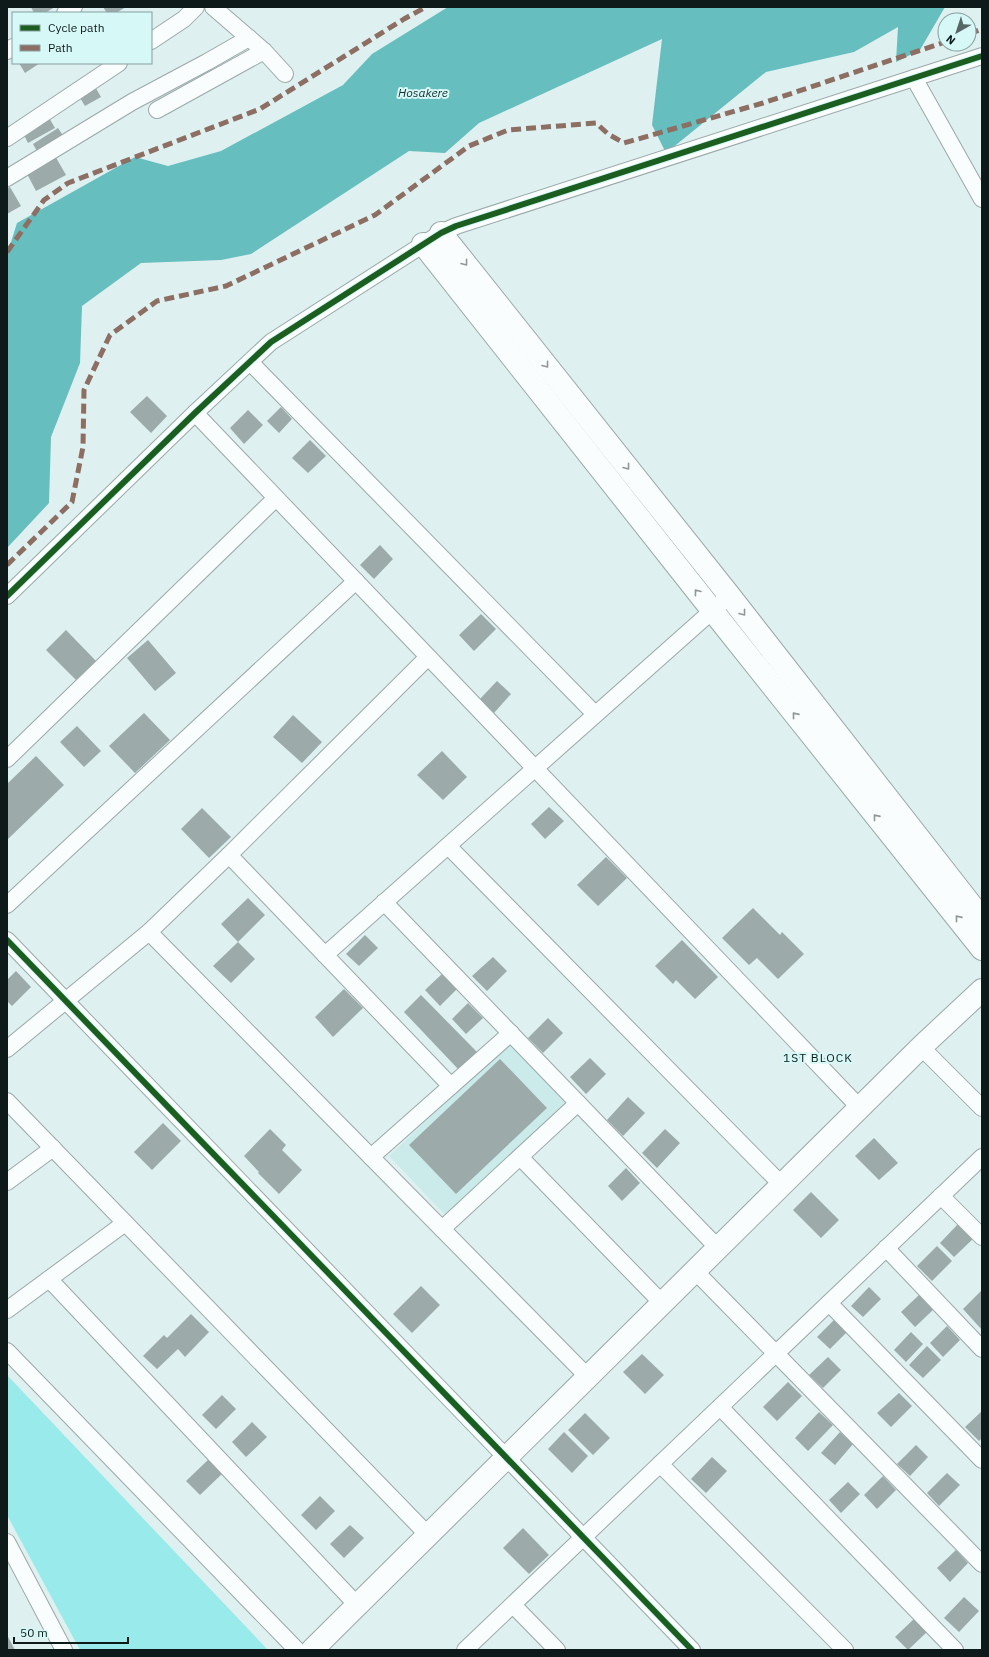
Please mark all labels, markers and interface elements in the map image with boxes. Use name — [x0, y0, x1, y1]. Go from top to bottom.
legend — [12, 12, 152, 64]
north arrow — [937, 12, 977, 52]
text: Cycle path — [48, 20, 105, 35]
text: N — [943, 32, 958, 48]
text: Path — [48, 40, 73, 55]
water label: Hosakere — [398, 85, 448, 100]
one-way arrow — [461, 259, 468, 266]
one-way arrow — [542, 361, 549, 368]
one-way arrow — [623, 462, 630, 469]
one-way arrow — [694, 589, 701, 596]
one-way arrow — [738, 608, 745, 615]
one-way arrow — [793, 713, 800, 720]
one-way arrow — [874, 814, 881, 821]
one-way arrow — [955, 916, 962, 923]
district label: 1ST BLOCK — [783, 1050, 853, 1065]
scale bar — [14, 1619, 128, 1645]
text: 50 m — [20, 1625, 48, 1640]

